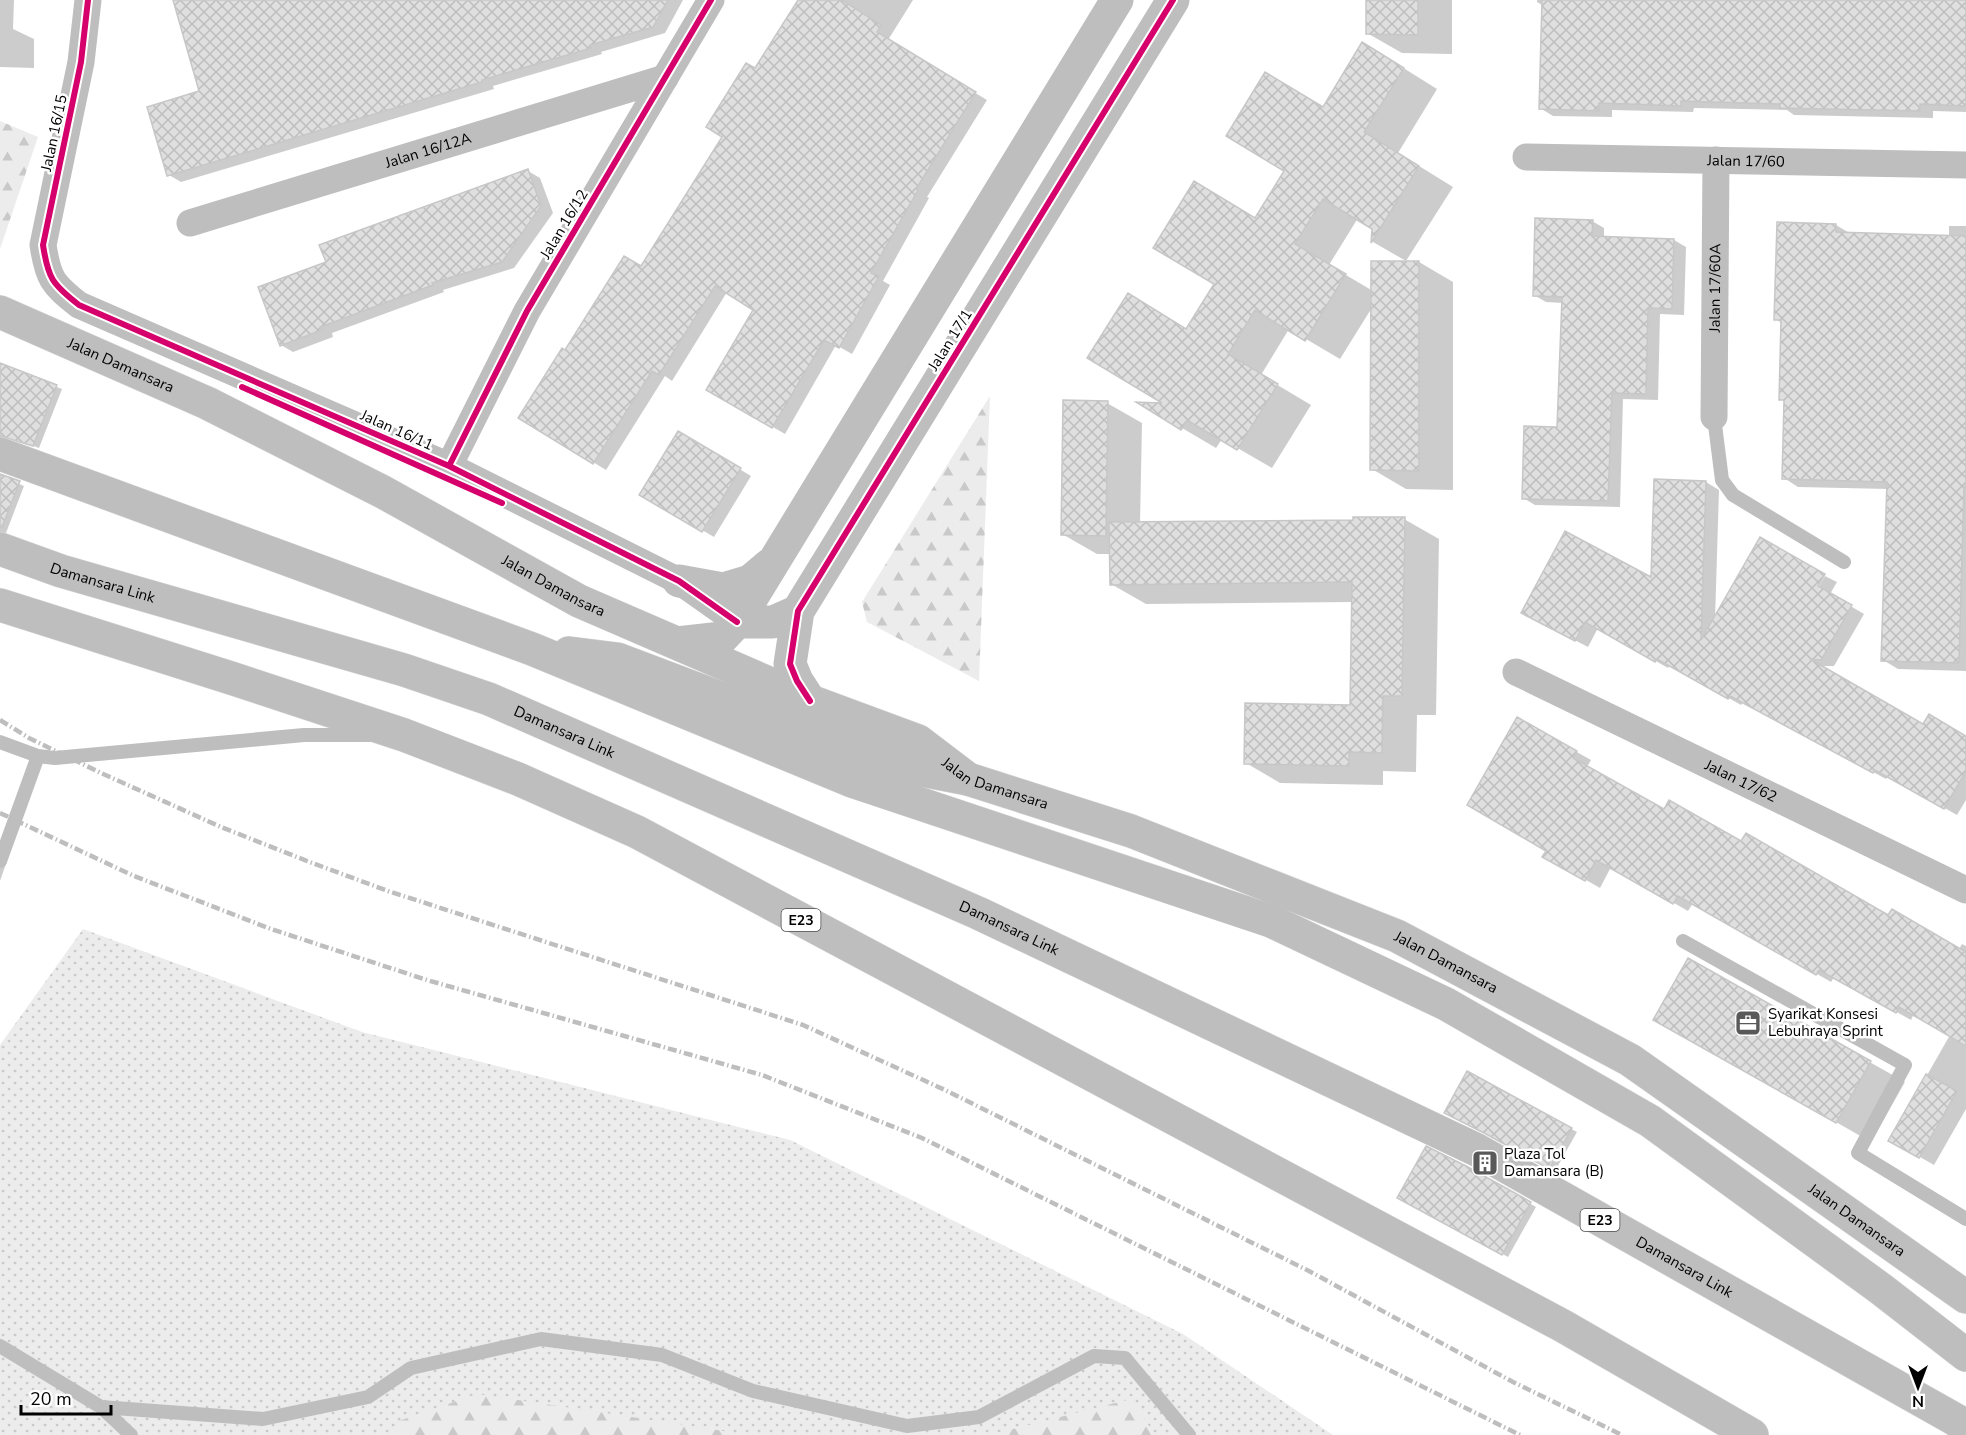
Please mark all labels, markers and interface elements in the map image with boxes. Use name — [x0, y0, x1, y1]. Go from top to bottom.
street label: Jalan 16/15 — [36, 93, 72, 174]
street label: Jalan 16/12A — [382, 128, 474, 173]
street label: Jalan 17/60 — [1706, 150, 1785, 172]
street label: Jalan 16/12 — [535, 185, 593, 263]
street label: Jalan 17/60A — [1705, 243, 1725, 334]
street label: Jalan 17/1 — [923, 306, 977, 375]
street label: Jalan Damansara — [64, 333, 177, 397]
street label: Jalan 16/11 — [356, 405, 437, 455]
street label: Jalan Damansara — [497, 550, 608, 621]
street label: Damansara Link — [47, 558, 158, 608]
street label: Damansara Link — [511, 701, 619, 763]
street label: Jalan Damansara — [937, 752, 1051, 814]
street label: Jalan 17/62 — [1701, 755, 1780, 807]
street label: Damansara Link — [956, 896, 1063, 960]
road number: E23 — [782, 909, 820, 931]
street label: Jalan Damansara — [1390, 926, 1501, 998]
place label: Syarikat Konsesi Lebuhraya Sprint — [1768, 1004, 1884, 1041]
office icon: Syarikat Konsesi Lebuhraya Sprint — [1733, 1008, 1763, 1038]
place label: Plaza Tol Damansara (B) — [1504, 1144, 1604, 1181]
building icon: Plaza Tol Damansara (B) — [1470, 1148, 1500, 1178]
street label: Jalan Damansara — [1804, 1178, 1909, 1261]
road number: E23 — [1580, 1209, 1620, 1231]
street label: Damansara Link — [1632, 1232, 1737, 1302]
north arrow — [1888, 1357, 1948, 1417]
scale bar — [21, 1378, 111, 1416]
text: 20 m — [30, 1387, 72, 1411]
text: N — [1912, 1390, 1924, 1412]

